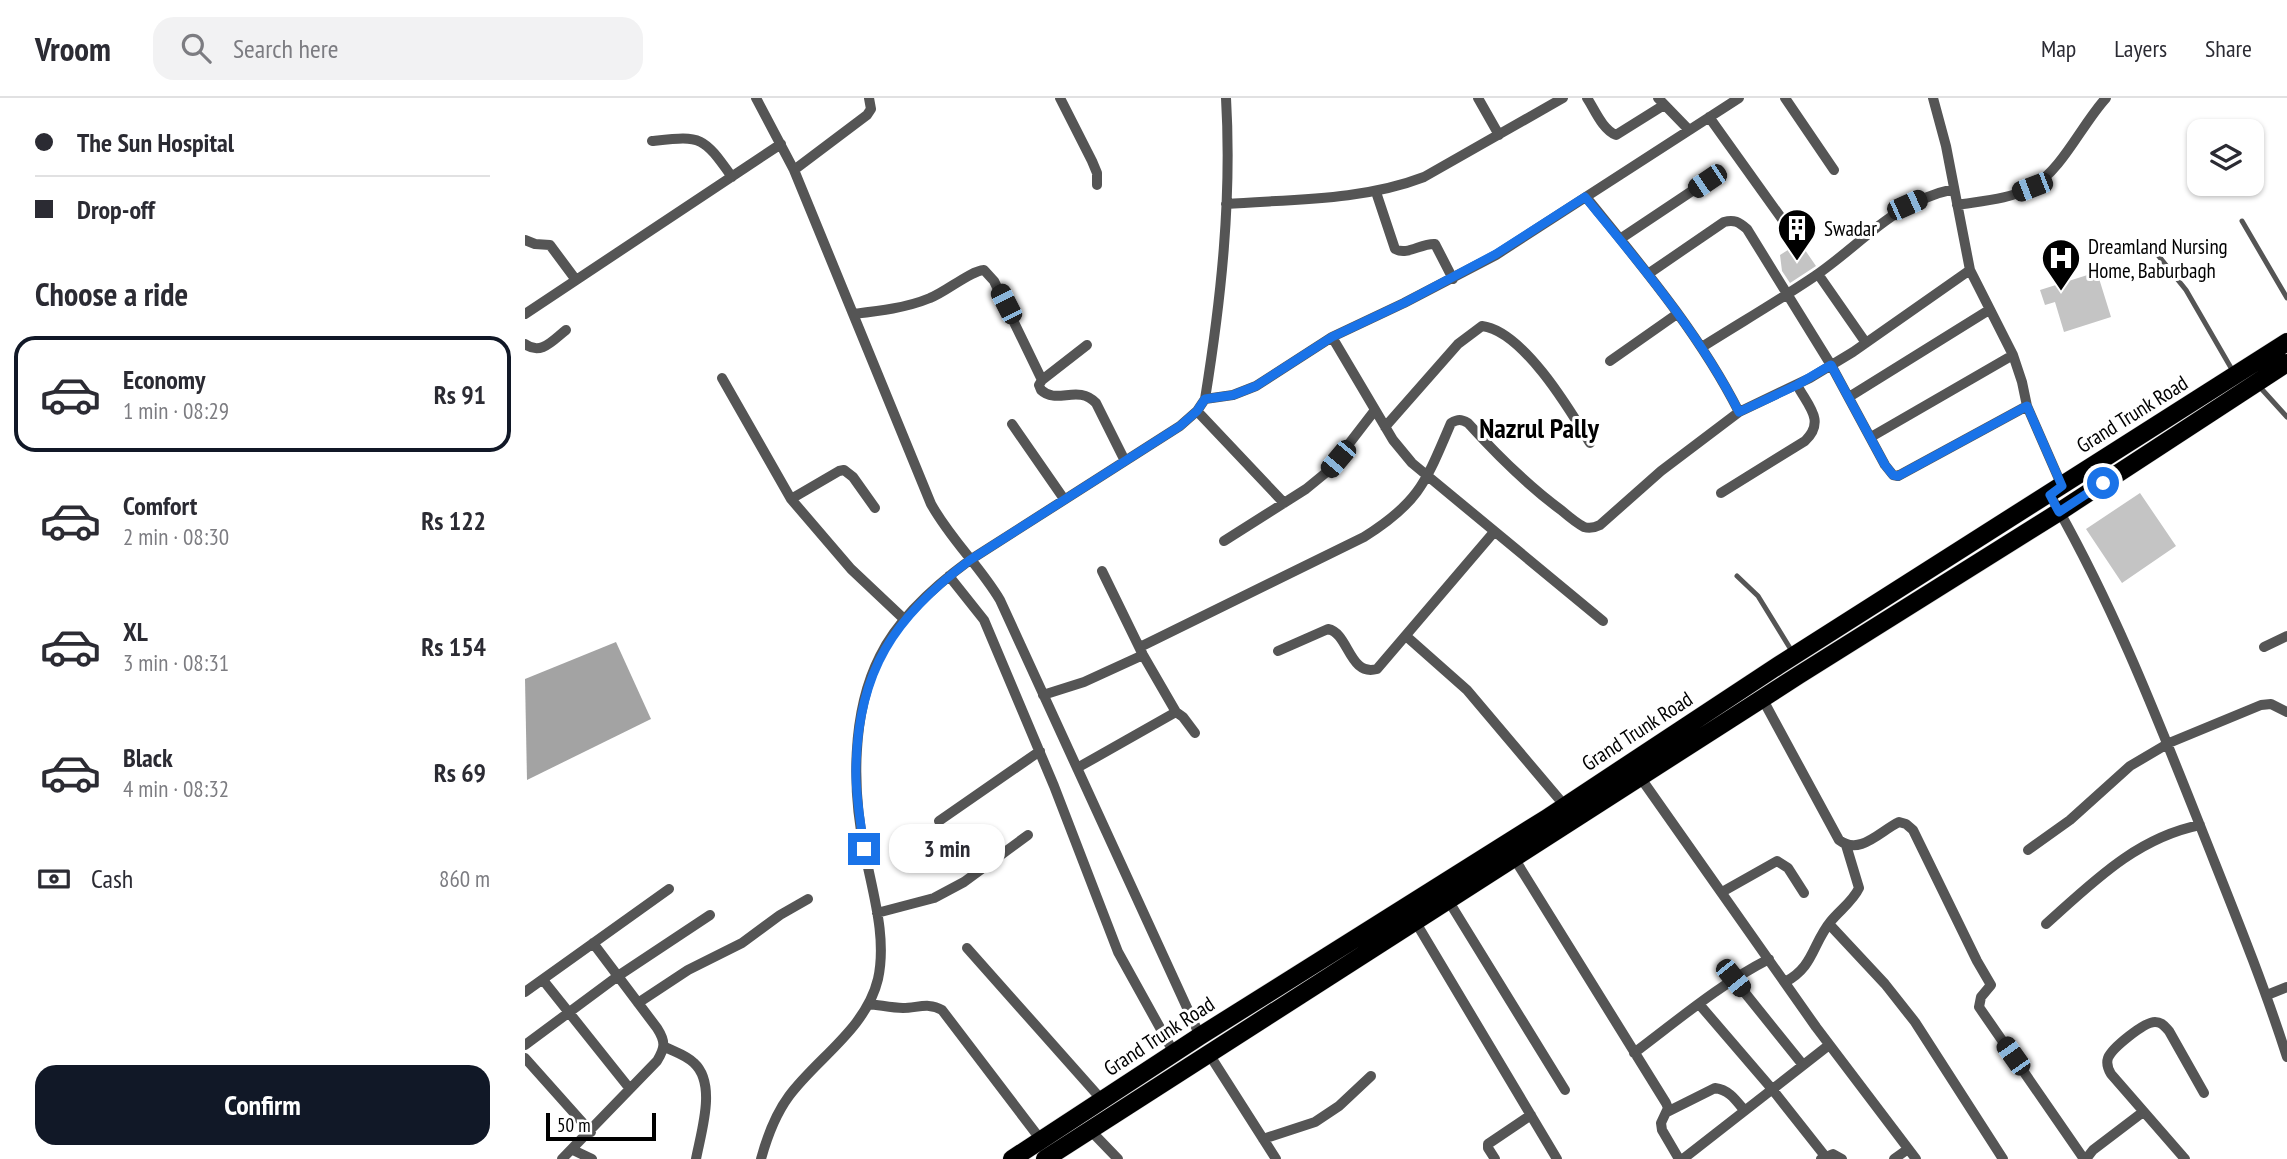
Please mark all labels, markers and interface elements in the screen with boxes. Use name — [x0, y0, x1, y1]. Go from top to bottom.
search box — [153, 17, 643, 80]
text: Vroom — [35, 27, 111, 70]
icon: search — [177, 29, 215, 67]
text: Search here — [233, 32, 339, 65]
text: Map — [2041, 33, 2076, 64]
text: Layers — [2114, 33, 2167, 64]
text: Share — [2205, 33, 2252, 64]
map controls — [2187, 119, 2264, 196]
button: layers — [2187, 119, 2264, 196]
text: The Sun Hospital — [77, 126, 234, 159]
car — [1684, 161, 1731, 201]
car — [2009, 170, 2056, 204]
car — [1884, 187, 1931, 223]
text: Drop-off — [77, 193, 155, 226]
building icon: Swadar — [1776, 207, 1818, 262]
place label: Swadar — [1824, 215, 1877, 242]
place label: Dreamland Nursing Home, Baburbagh — [2088, 233, 2228, 284]
hospital icon: Dreamland Nursing Home, Baburbagh — [2040, 237, 2082, 292]
text: Choose a ride — [35, 273, 188, 315]
car — [988, 281, 1025, 327]
icon: car — [39, 363, 102, 426]
text: Economy — [123, 363, 205, 396]
street label: Grand Trunk Road — [2071, 369, 2193, 459]
text: Rs 91 — [434, 378, 486, 411]
text: 1 min · 08:29 — [123, 396, 229, 425]
district label: Nazrul Pally — [1479, 409, 1600, 446]
car — [1317, 436, 1360, 482]
route start — [2087, 467, 2119, 499]
icon: car — [39, 489, 102, 552]
text: Comfort — [123, 489, 197, 522]
text: Rs 122 — [421, 504, 486, 537]
text: 2 min · 08:30 — [123, 522, 229, 551]
icon: car — [39, 615, 102, 678]
text: XL — [123, 615, 148, 648]
text: Rs 154 — [421, 630, 486, 663]
text: 3 min · 08:31 — [123, 648, 229, 677]
street label: Grand Trunk Road — [1577, 685, 1697, 777]
icon: car — [39, 741, 102, 804]
text: Black — [123, 741, 173, 774]
text: Rs 69 — [434, 756, 486, 789]
text: 4 min · 08:32 — [123, 774, 229, 803]
callout: 3 min — [889, 824, 1004, 874]
route end — [848, 833, 880, 865]
text: 3 min — [924, 834, 970, 863]
icon: cash — [35, 860, 73, 898]
text: Cash — [91, 862, 133, 895]
text: 860 m — [439, 864, 490, 893]
car — [1712, 955, 1755, 1001]
street label: Grand Trunk Road — [1099, 990, 1219, 1082]
car — [1993, 1033, 2034, 1079]
button: Confirm — [35, 1065, 490, 1145]
scale bar — [546, 1110, 656, 1142]
text: 50 m — [557, 1113, 591, 1137]

